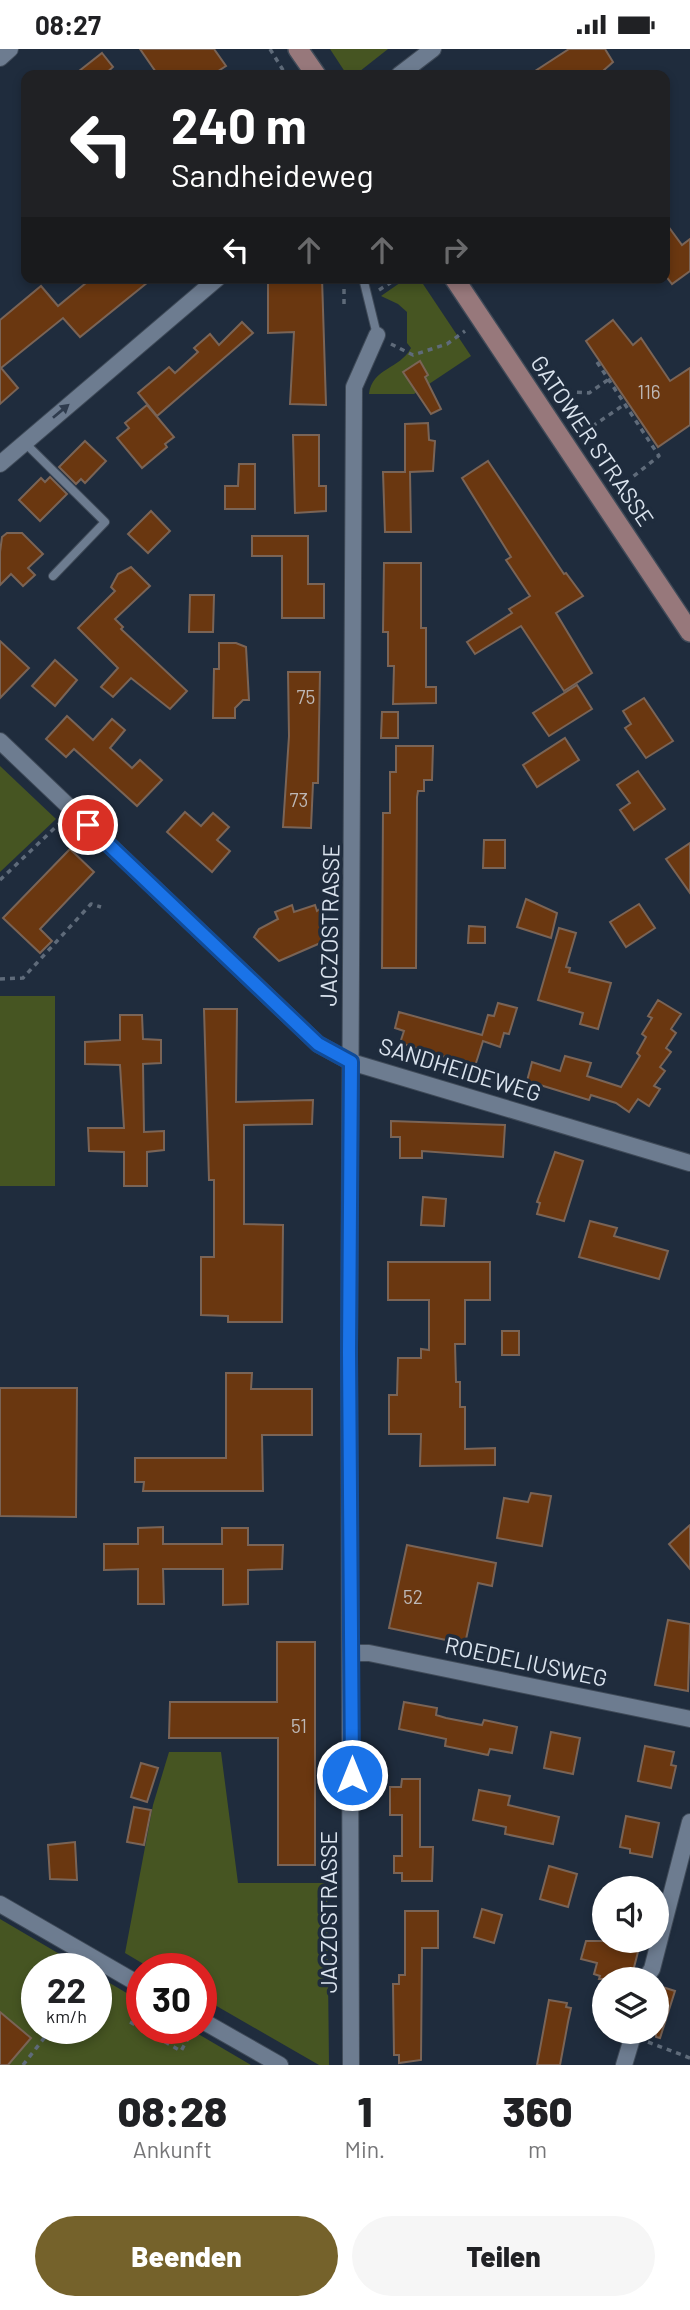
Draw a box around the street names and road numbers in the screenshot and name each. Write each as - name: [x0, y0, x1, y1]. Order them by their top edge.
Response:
- street label: GATOWER STRASSE: [525, 350, 660, 531]
- street label: JACZOSTRASSE: [314, 843, 344, 1006]
- street label: SANDHEIDEWEG: [376, 1031, 545, 1107]
- street label: ROEDELIUSWEG: [442, 1630, 610, 1692]
- street label: JACZOSTRASSE: [314, 1831, 342, 1993]

